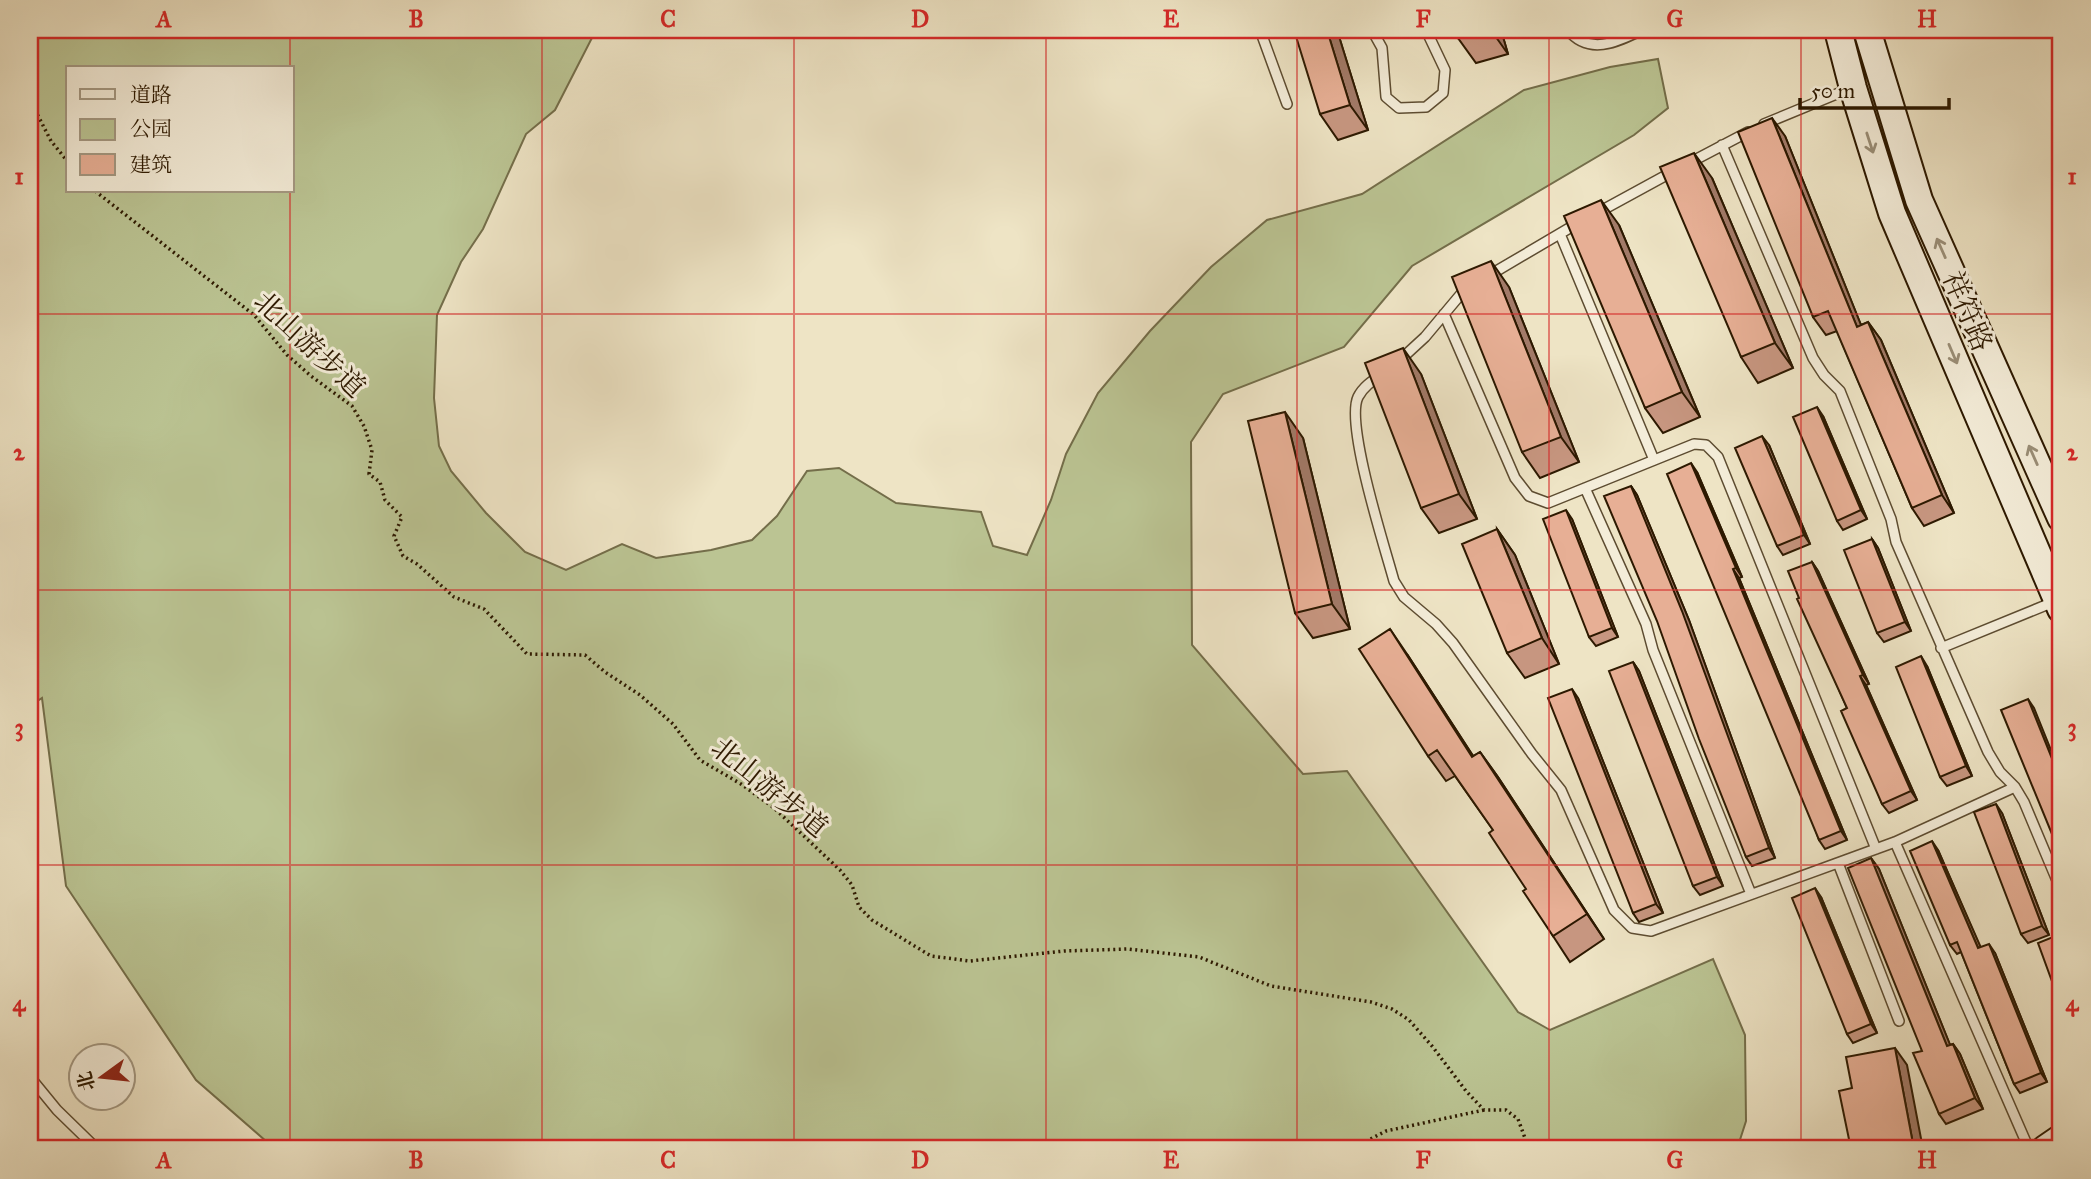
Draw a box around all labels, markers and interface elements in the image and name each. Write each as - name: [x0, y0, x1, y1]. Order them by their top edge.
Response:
- text: A: [154, 5, 172, 33]
- text: B: [408, 5, 424, 33]
- text: C: [660, 5, 676, 33]
- text: D: [911, 5, 929, 33]
- text: E: [1163, 5, 1180, 33]
- text: F: [1415, 5, 1431, 33]
- text: G: [1667, 5, 1684, 33]
- text: H: [1917, 5, 1937, 33]
- legend: [66, 66, 294, 192]
- scale bar: [1800, 66, 1949, 110]
- text: 50 m: [1811, 78, 1856, 104]
- text: 道路: [130, 82, 172, 108]
- text: 公园: [130, 116, 172, 142]
- one-way arrow: [1865, 131, 1877, 153]
- text: 建筑: [130, 152, 172, 178]
- text: 1: [14, 162, 24, 190]
- text: 1: [2067, 162, 2077, 190]
- one-way arrow: [1934, 237, 1947, 259]
- street label: 祥符路: [1935, 266, 2000, 357]
- street label: 北山游步道: [247, 284, 373, 405]
- one-way arrow: [1947, 343, 1960, 365]
- text: 2: [13, 438, 25, 466]
- text: 2: [2066, 438, 2078, 466]
- one-way arrow: [2026, 445, 2039, 467]
- text: 3: [14, 713, 24, 742]
- text: 3: [2067, 713, 2077, 742]
- street label: 北山游步道: [704, 730, 835, 845]
- text: 4: [13, 989, 27, 1017]
- text: 4: [2066, 989, 2080, 1017]
- north arrow: [66, 1042, 136, 1112]
- text: 北: [72, 1069, 100, 1093]
- text: A: [154, 1146, 172, 1174]
- text: B: [408, 1146, 424, 1174]
- text: C: [660, 1146, 676, 1174]
- text: D: [911, 1146, 929, 1174]
- text: E: [1163, 1146, 1180, 1174]
- text: F: [1415, 1146, 1431, 1174]
- text: G: [1667, 1146, 1684, 1174]
- text: H: [1917, 1146, 1937, 1174]

